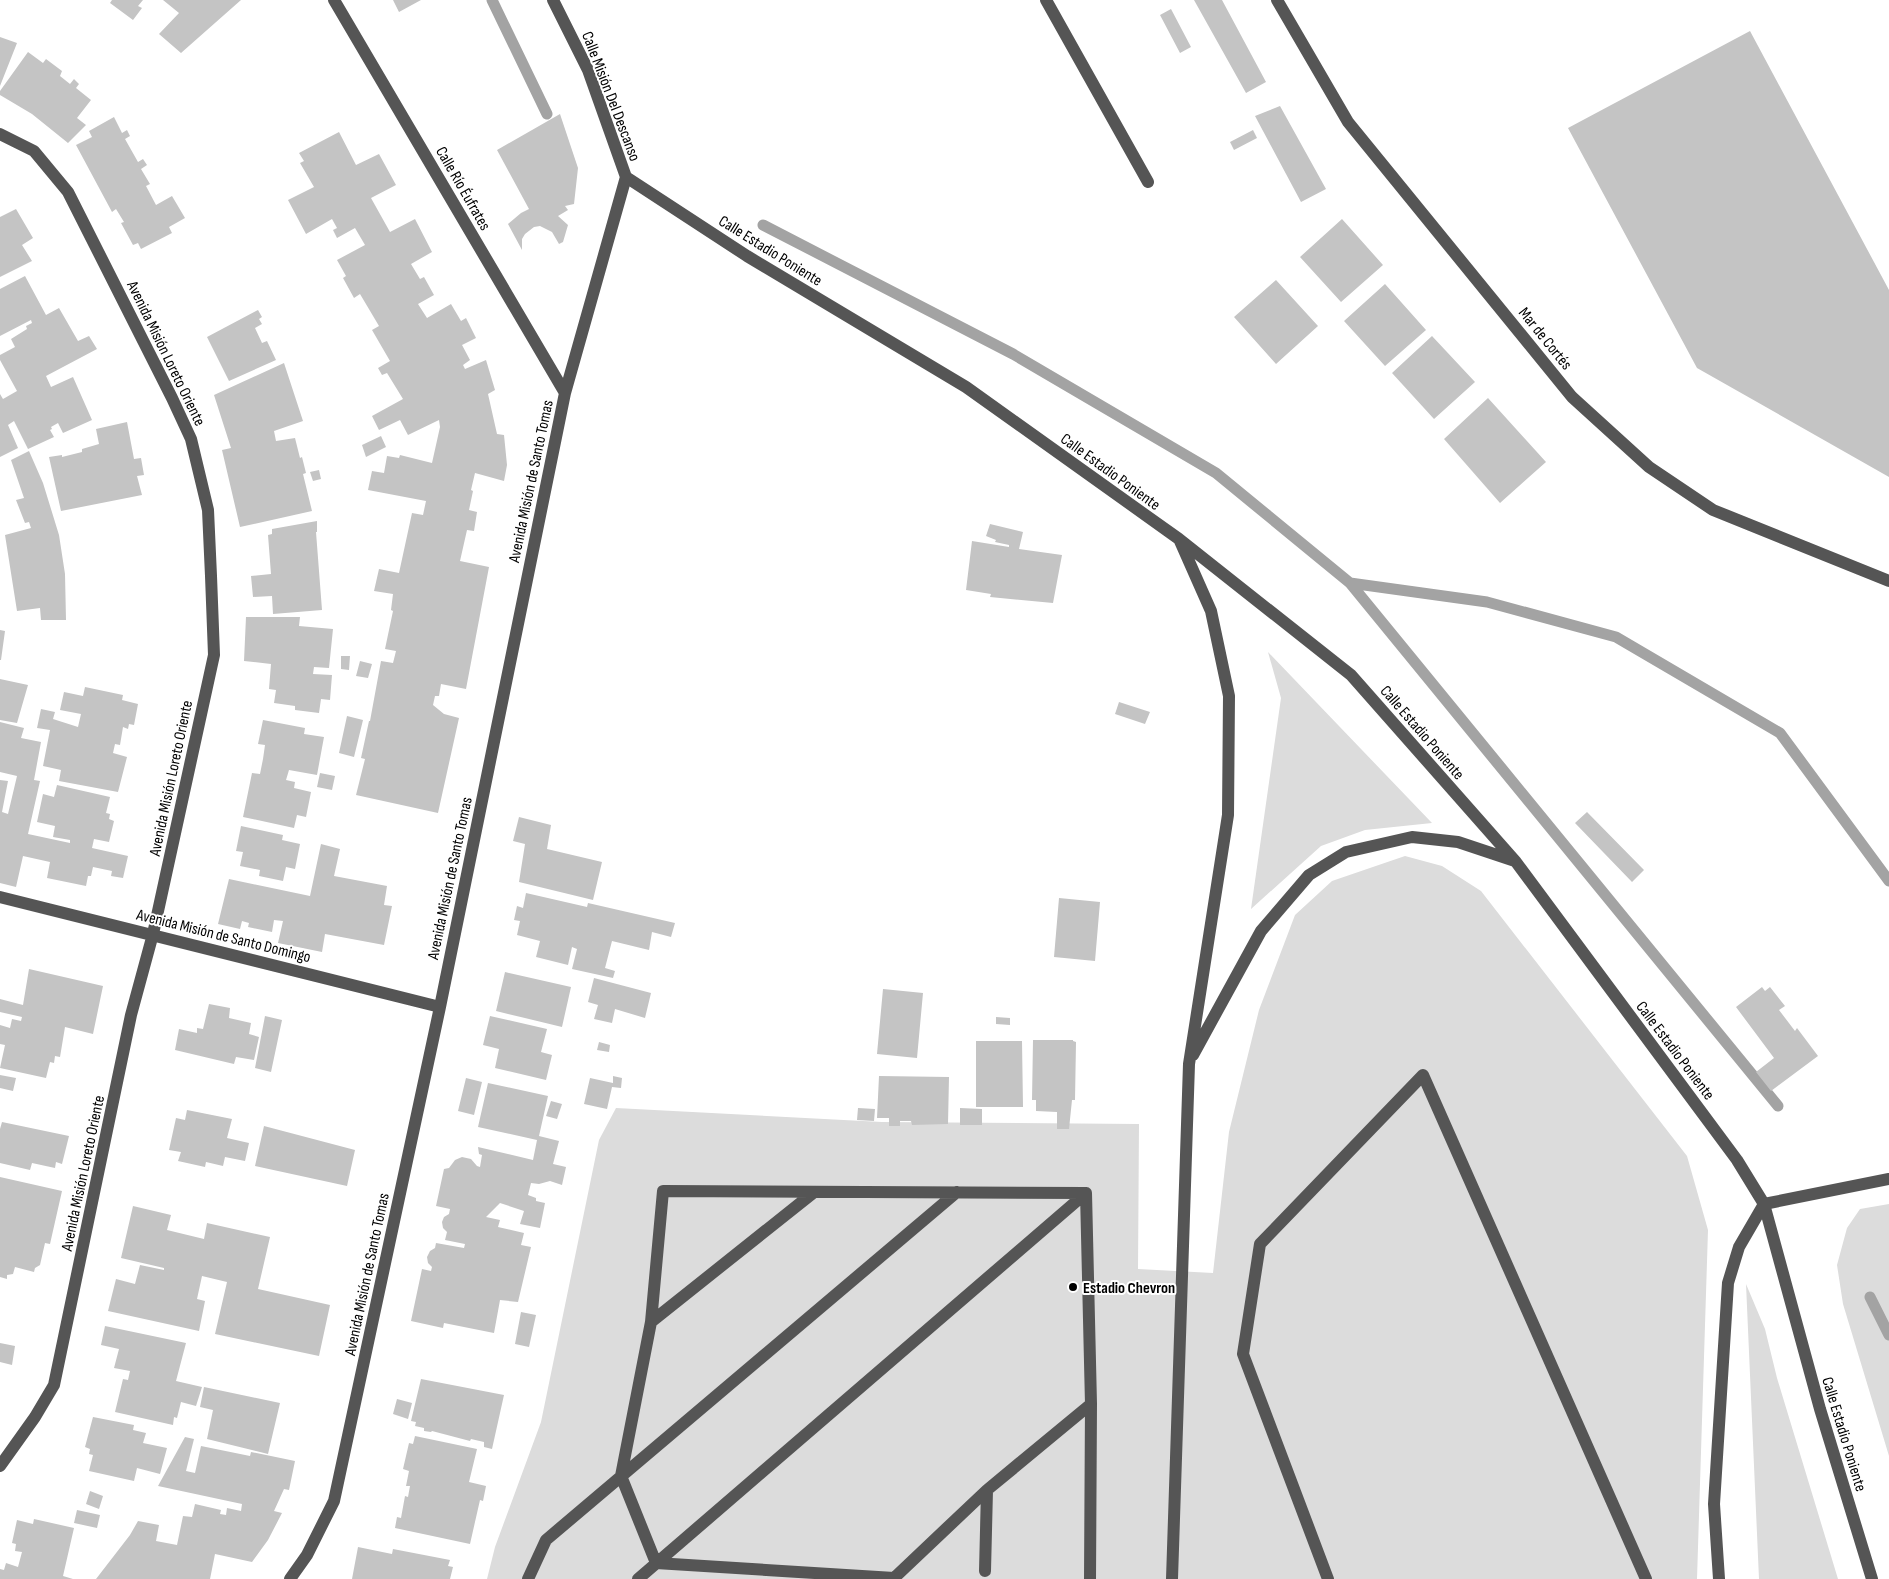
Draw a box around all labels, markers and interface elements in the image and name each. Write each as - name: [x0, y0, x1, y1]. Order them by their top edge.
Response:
- street label: Calle Misión Del Descanso: [577, 29, 644, 164]
- street label: Calle Río Éufrates: [431, 144, 494, 234]
- street label: Calle Estadio Poniente: [715, 212, 825, 291]
- street label: Avenida Misión Loreto Oriente: [122, 277, 209, 429]
- street label: Mar de Cortés: [1514, 304, 1576, 374]
- street label: Avenida Misión de Santo Tomas: [505, 398, 558, 565]
- street label: Calle Estadio Poniente: [1057, 430, 1164, 515]
- street label: Calle Estadio Poniente: [1376, 682, 1468, 784]
- street label: Avenida Misión Loreto Oriente: [145, 699, 197, 859]
- street label: Avenida Misión de Santo Tomas: [424, 795, 477, 962]
- street label: Avenida Misión de Santo Domingo: [134, 905, 313, 967]
- street label: Calle Estadio Poniente: [1632, 998, 1718, 1104]
- street label: Avenida Misión Loreto Oriente: [57, 1094, 109, 1254]
- street label: Avenida Misión de Santo Tomas: [341, 1191, 394, 1358]
- place label: Estadio Chevron: [1083, 1279, 1175, 1298]
- marker: Estadio Chevron: [1067, 1281, 1079, 1293]
- street label: Calle Estadio Poniente: [1817, 1375, 1870, 1494]

